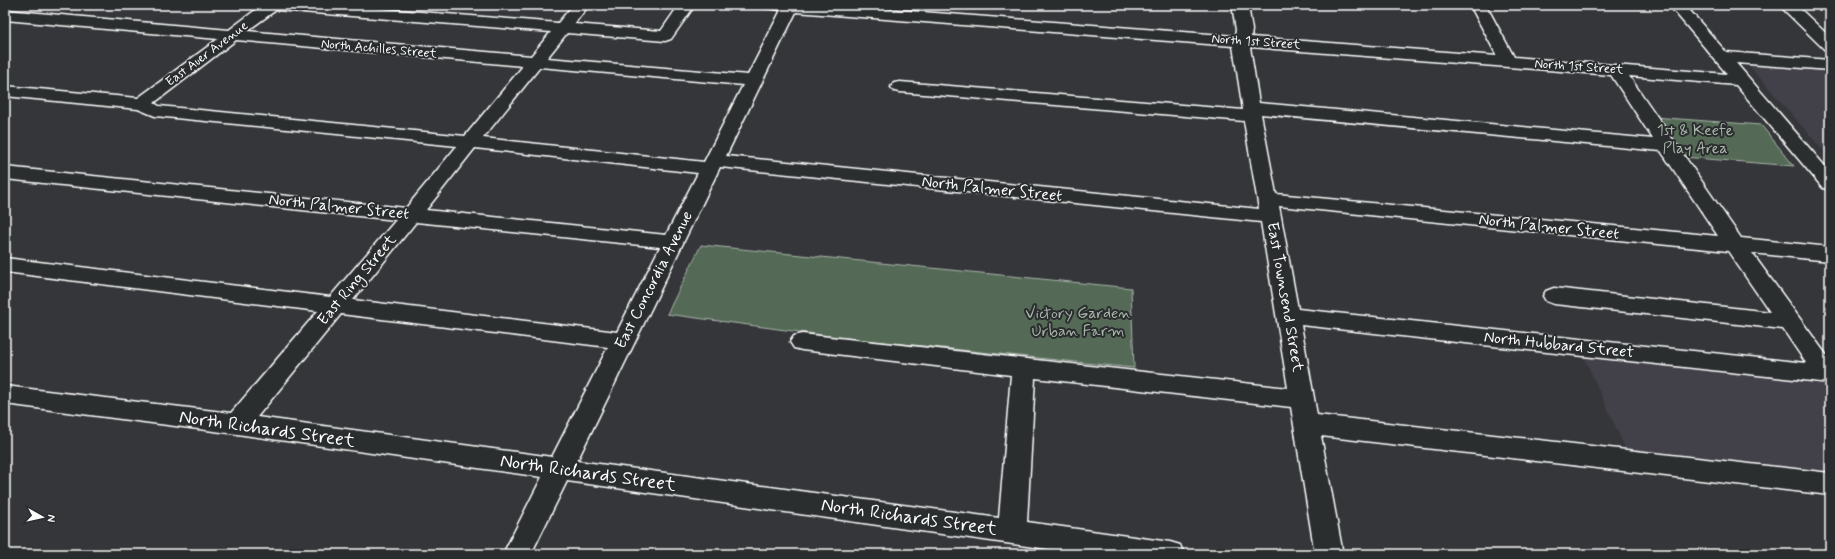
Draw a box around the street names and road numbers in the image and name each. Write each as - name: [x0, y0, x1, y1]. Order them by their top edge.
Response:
- street label: East Auer Avenue: [162, 17, 252, 91]
- street label: North 1st Street: [1211, 30, 1301, 54]
- street label: North Achilles Street: [320, 35, 438, 63]
- street label: North 1st Street: [1534, 55, 1624, 79]
- street label: North Palmer Street: [921, 171, 1063, 207]
- street label: North Palmer Street: [268, 189, 410, 225]
- street label: East Concordia Avenue: [610, 207, 698, 353]
- street label: North Palmer Street: [1478, 209, 1620, 245]
- street label: East Townsend Street: [1261, 220, 1309, 374]
- street label: East Ring Street: [313, 230, 402, 330]
- street label: North Hubbard Street: [1483, 327, 1635, 363]
- street label: North Richards Street: [177, 404, 357, 454]
- street label: North Richards Street: [498, 448, 678, 498]
- street label: North Richards Street: [819, 492, 999, 542]

